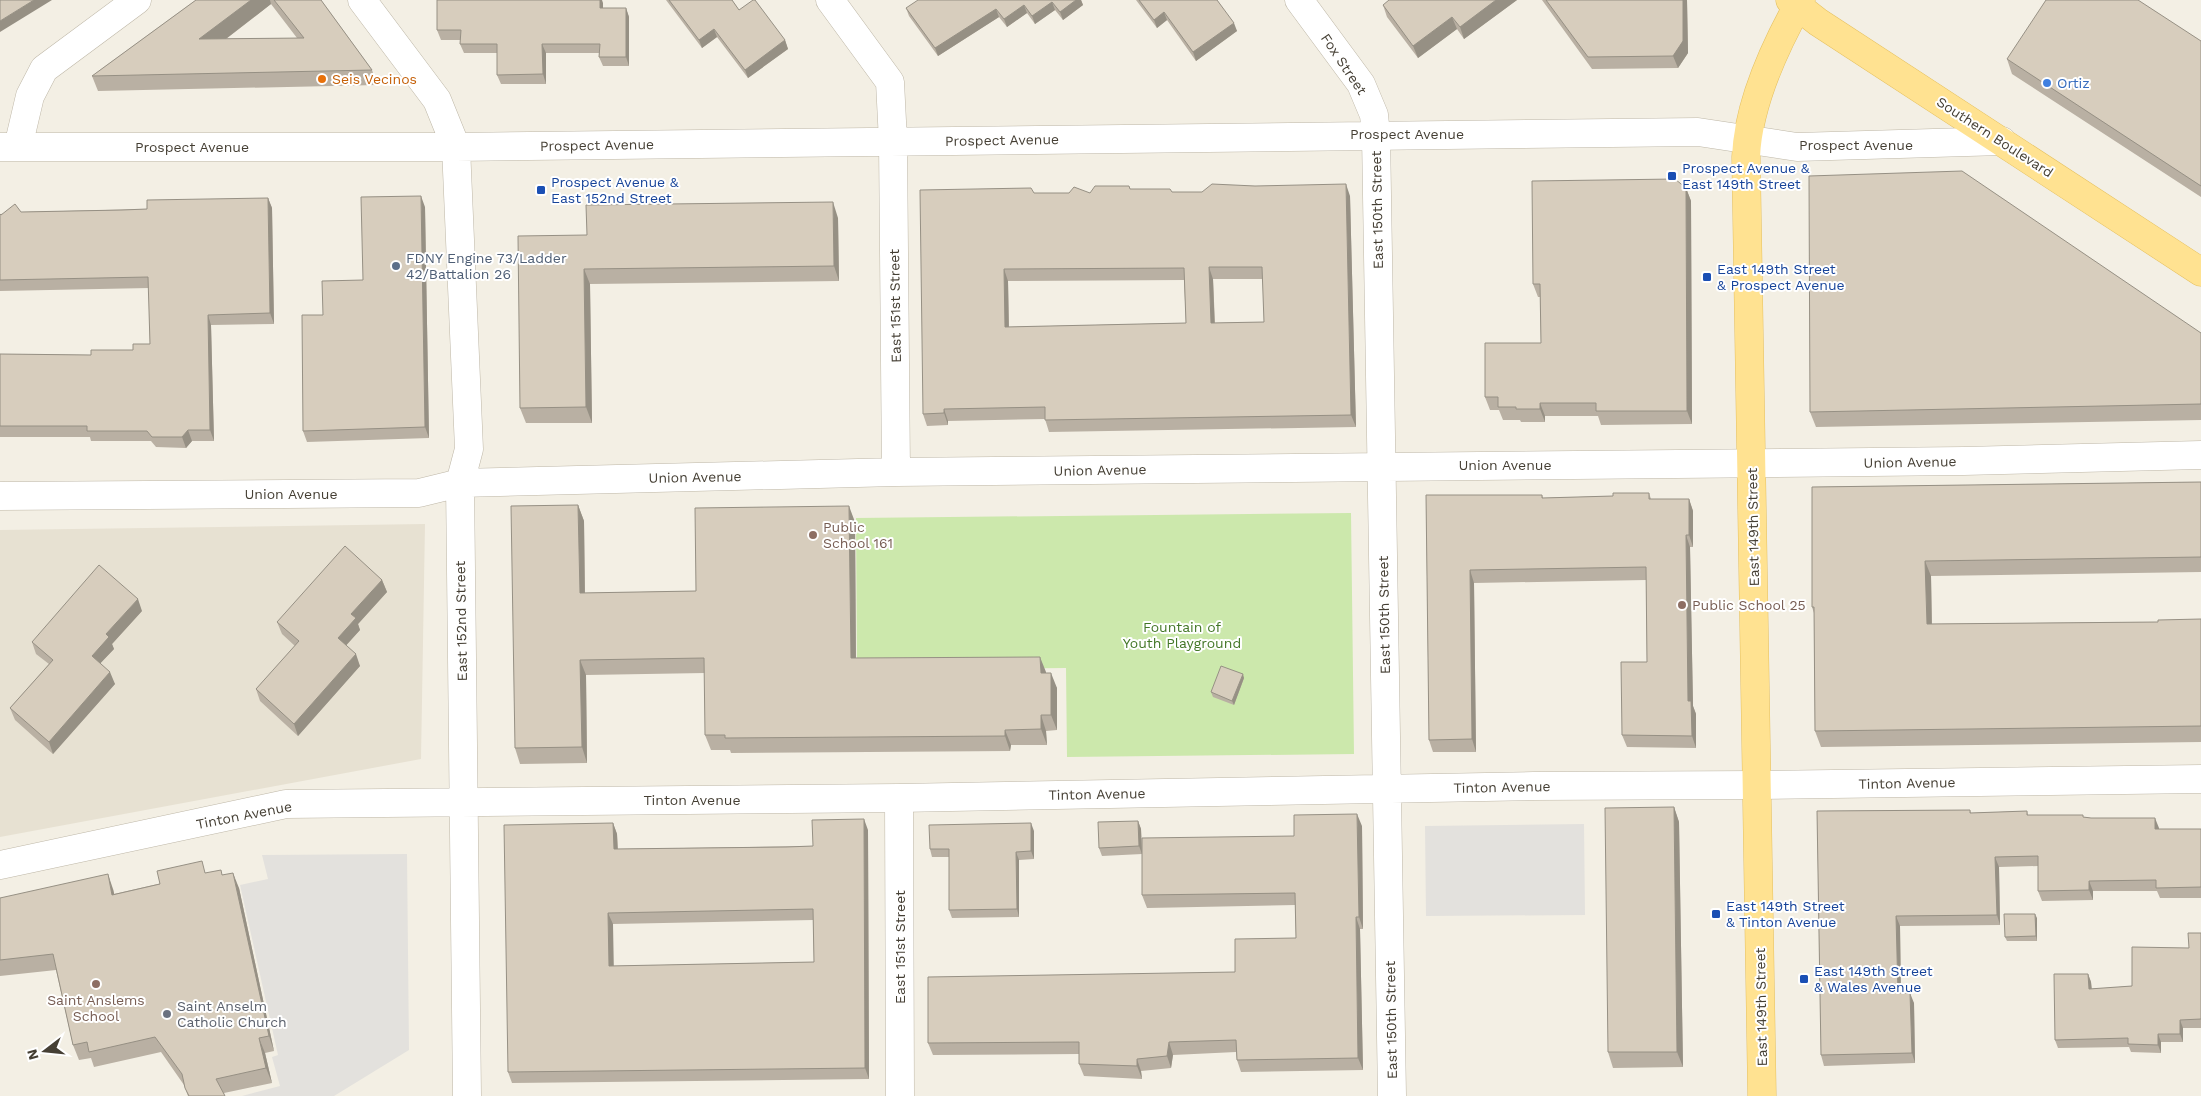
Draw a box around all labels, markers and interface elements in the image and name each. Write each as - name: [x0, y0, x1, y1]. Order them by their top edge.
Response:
- street label: Fox Street: [1318, 31, 1370, 98]
- place label: Seis Vecinos: [332, 71, 417, 87]
- marker: Seis Vecinos: [316, 73, 328, 85]
- place label: Ortiz: [2057, 75, 2090, 91]
- marker: Ortiz: [2041, 77, 2053, 89]
- street label: Southern Boulevard: [1934, 93, 2056, 181]
- street label: Prospect Avenue: [1350, 126, 1464, 142]
- street label: Prospect Avenue: [945, 131, 1059, 149]
- street label: Prospect Avenue: [540, 136, 654, 154]
- street label: Prospect Avenue: [1799, 137, 1913, 153]
- street label: Prospect Avenue: [135, 139, 249, 155]
- street label: East 150th Street: [1368, 151, 1386, 269]
- place label: Prospect Avenue & East 149th Street: [1682, 160, 1810, 192]
- marker: Prospect Avenue & East 149th Street: [1666, 170, 1678, 182]
- place label: Prospect Avenue & East 152nd Street: [551, 174, 679, 206]
- marker: Prospect Avenue & East 152nd Street: [535, 184, 547, 196]
- street label: East 151st Street: [886, 249, 904, 363]
- place label: FDNY Engine 73/Ladder 42/Battalion 26: [406, 250, 567, 282]
- marker: FDNY Engine 73/Ladder 42/Battalion 26: [390, 260, 402, 272]
- place label: East 149th Street & Prospect Avenue: [1717, 261, 1845, 293]
- marker: East 149th Street & Prospect Avenue: [1701, 271, 1713, 283]
- street label: Union Avenue: [1863, 453, 1957, 471]
- street label: Union Avenue: [1458, 457, 1552, 473]
- street label: Union Avenue: [1053, 461, 1147, 479]
- street label: East 149th Street: [1744, 467, 1762, 586]
- street label: Union Avenue: [648, 468, 742, 486]
- street label: Union Avenue: [244, 486, 338, 502]
- place label: Public School 161: [823, 519, 893, 551]
- marker: Public School 161: [807, 529, 819, 541]
- street label: East 150th Street: [1375, 556, 1393, 674]
- street label: East 152nd Street: [452, 560, 470, 681]
- place label: Public School 25: [1692, 597, 1806, 613]
- marker: Public School 25: [1676, 599, 1688, 611]
- park label: Fountain of Youth Playground: [1123, 619, 1241, 651]
- street label: Tinton Avenue: [1858, 774, 1956, 792]
- street label: Tinton Avenue: [1453, 778, 1551, 796]
- street label: Tinton Avenue: [1048, 785, 1146, 803]
- street label: Tinton Avenue: [643, 792, 741, 808]
- street label: Tinton Avenue: [195, 798, 293, 832]
- street label: East 151st Street: [892, 890, 908, 1004]
- place label: East 149th Street & Tinton Avenue: [1726, 898, 1845, 930]
- marker: East 149th Street & Tinton Avenue: [1710, 908, 1722, 920]
- street label: East 149th Street: [1752, 947, 1770, 1066]
- street label: East 150th Street: [1382, 961, 1400, 1079]
- place label: East 149th Street & Wales Avenue: [1814, 963, 1933, 995]
- marker: East 149th Street & Wales Avenue: [1798, 973, 1810, 985]
- marker: Saint Anslems School: [90, 978, 102, 990]
- place label: Saint Anslems School: [47, 992, 145, 1024]
- place label: Saint Anselm Catholic Church: [177, 998, 287, 1030]
- marker: Saint Anselm Catholic Church: [161, 1008, 173, 1020]
- north arrow: [20, 1026, 70, 1076]
- text: N: [23, 1047, 42, 1062]

